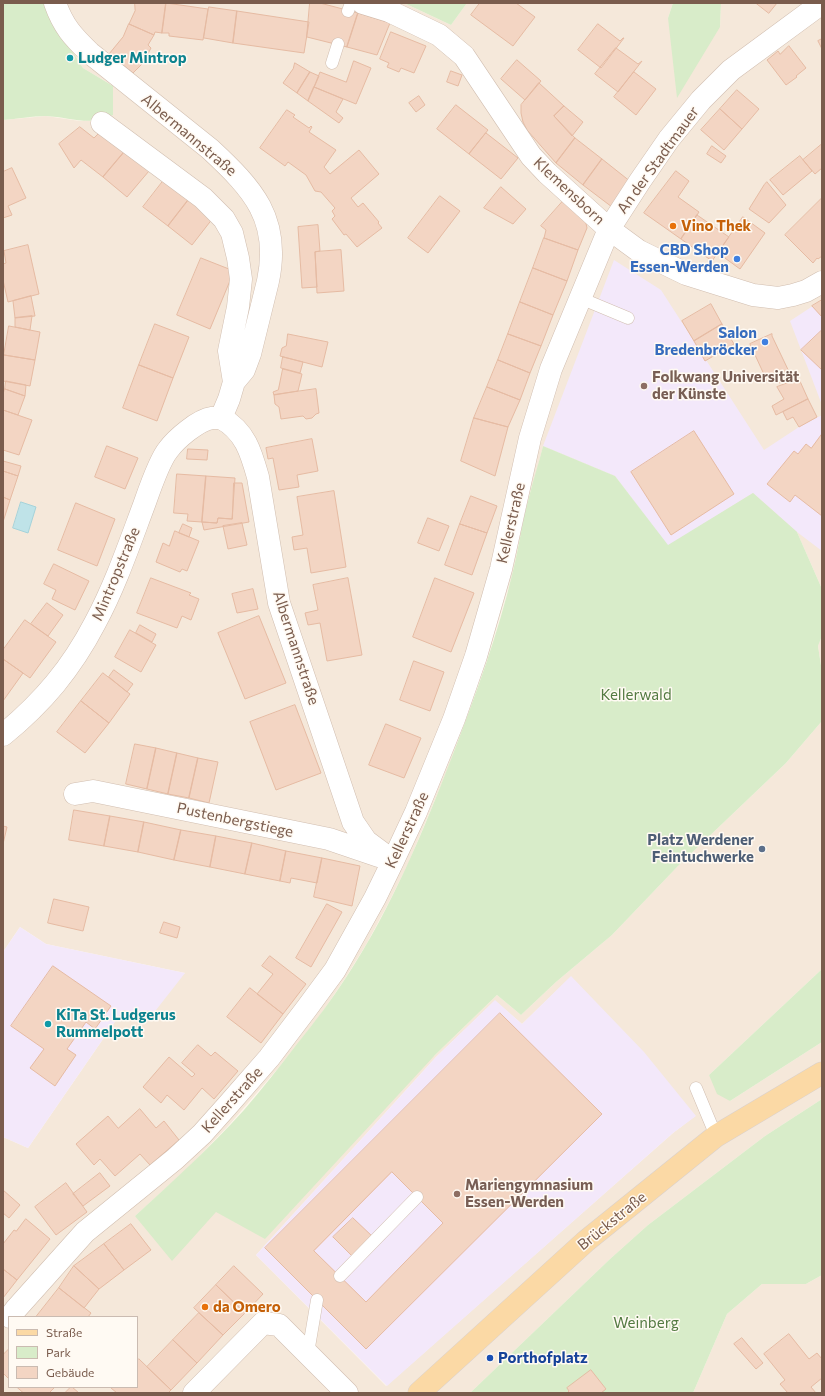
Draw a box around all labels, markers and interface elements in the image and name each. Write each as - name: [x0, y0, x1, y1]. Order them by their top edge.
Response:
- place label: Ludger Mintrop: [78, 49, 187, 67]
- marker: Ludger Mintrop: [65, 53, 75, 63]
- street label: Albermannstraße: [138, 90, 240, 180]
- street label: An der Stadtmauer: [613, 103, 703, 217]
- street label: Klemensborn: [530, 154, 608, 228]
- place label: Vino Thek: [681, 217, 751, 235]
- marker: Vino Thek: [668, 221, 678, 231]
- place label: CBD Shop Essen-Werden: [630, 241, 729, 276]
- marker: CBD Shop Essen-Werden: [732, 254, 742, 264]
- place label: Salon Bredenbröcker: [654, 324, 757, 359]
- marker: Salon Bredenbröcker: [760, 337, 770, 347]
- place label: Folkwang Universität der Künste: [652, 368, 799, 403]
- marker: Folkwang Universität der Künste: [639, 381, 649, 391]
- street label: Kellerstraße: [493, 481, 529, 565]
- street label: Mintropstraße: [88, 524, 144, 624]
- street label: Albermannstraße: [269, 589, 323, 707]
- park label: Kellerwald: [600, 686, 672, 704]
- street label: Kellerstraße: [381, 789, 433, 871]
- street label: Pustenbergstiege: [175, 799, 295, 841]
- place label: Platz Werdener Feintuchwerke: [647, 831, 754, 866]
- marker: Platz Werdener Feintuchwerke: [757, 844, 767, 854]
- place label: KiTa St. Ludgerus Rummelpott: [56, 1006, 176, 1041]
- marker: KiTa St. Ludgerus Rummelpott: [43, 1019, 53, 1029]
- street label: Kellerstraße: [198, 1063, 266, 1137]
- place label: Mariengymnasium Essen-Werden: [465, 1176, 593, 1211]
- street label: Brückstraße: [574, 1188, 650, 1254]
- marker: Mariengymnasium Essen-Werden: [452, 1189, 462, 1199]
- place label: da Omero: [213, 1298, 281, 1316]
- marker: da Omero: [200, 1302, 210, 1312]
- park label: Weinberg: [613, 1314, 679, 1332]
- legend: [8, 1316, 138, 1388]
- text: Straße: [46, 1325, 82, 1339]
- text: Park: [46, 1345, 71, 1359]
- place label: Porthofplatz: [498, 1349, 588, 1367]
- marker: Porthofplatz: [485, 1353, 495, 1363]
- text: Gebäude: [46, 1365, 94, 1379]

